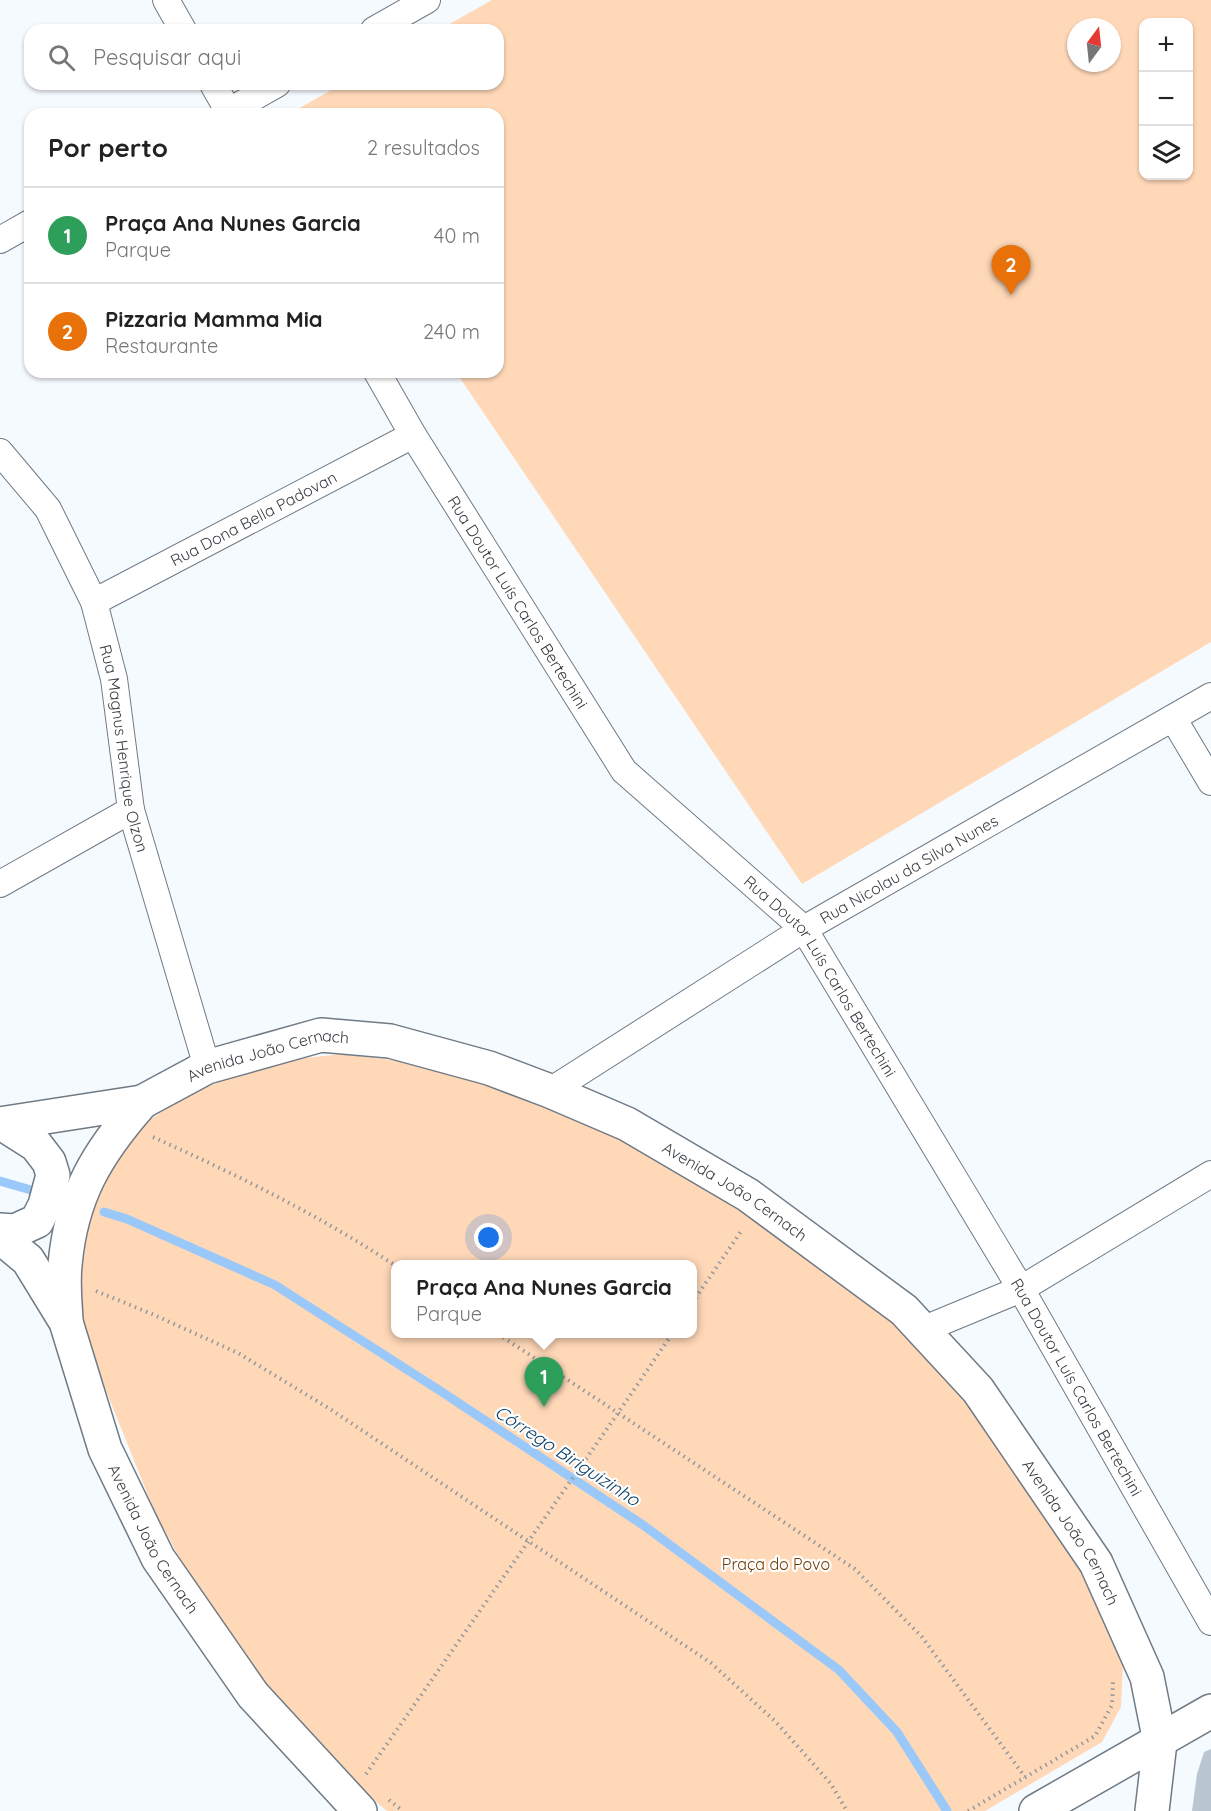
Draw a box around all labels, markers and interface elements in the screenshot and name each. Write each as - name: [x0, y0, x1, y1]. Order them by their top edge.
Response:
- north arrow: [1067, 18, 1121, 72]
- map controls: [1139, 18, 1193, 180]
- button: +: [1139, 18, 1193, 72]
- search box: [24, 24, 504, 90]
- icon: search: [45, 41, 78, 74]
- text: Pesquisar aqui: [93, 43, 241, 71]
- button: −: [1139, 72, 1193, 126]
- button: layers: [1139, 126, 1193, 180]
- text: Por perto: [48, 131, 168, 164]
- text: 2 resultados: [367, 135, 480, 160]
- text: Praça Ana Nunes Garcia: [105, 209, 361, 237]
- text: 1: [64, 223, 71, 248]
- text: 40 m: [434, 223, 480, 248]
- text: Parque: [105, 237, 171, 262]
- pin: 2: [992, 246, 1030, 295]
- text: Pizzaria Mamma Mia: [105, 305, 323, 333]
- text: 2: [62, 319, 73, 344]
- text: 240 m: [423, 319, 480, 344]
- text: Restaurante: [105, 333, 218, 358]
- street label: Rua Dona Bella Padovan: [167, 467, 340, 570]
- street label: Rua Doutor Luís Carlos Bertechini: [444, 492, 592, 712]
- street label: Rua Magnus Henrique Olzon: [95, 642, 153, 855]
- street label: Rua Nicolau da Silva Nunes: [816, 810, 1001, 928]
- street label: Rua Doutor Luís Carlos Bertechini: [740, 871, 901, 1081]
- street label: Avenida João Cernach: [183, 1025, 350, 1086]
- street label: Avenida João Cernach: [659, 1137, 811, 1245]
- your location: [474, 1223, 503, 1252]
- popup: [391, 1260, 697, 1338]
- text: Praça Ana Nunes Garcia: [416, 1273, 672, 1301]
- street label: Rua Doutor Luís Carlos Bertechini: [1007, 1274, 1147, 1500]
- text: Parque: [416, 1301, 482, 1326]
- pin: 1: [524, 1358, 564, 1407]
- water label: Córrego Biriguizinho: [490, 1400, 645, 1512]
- street label: Avenida João Cernach: [1018, 1455, 1123, 1608]
- street label: Avenida João Cernach: [104, 1461, 203, 1617]
- park label: Praça do Povo: [722, 1554, 830, 1574]

